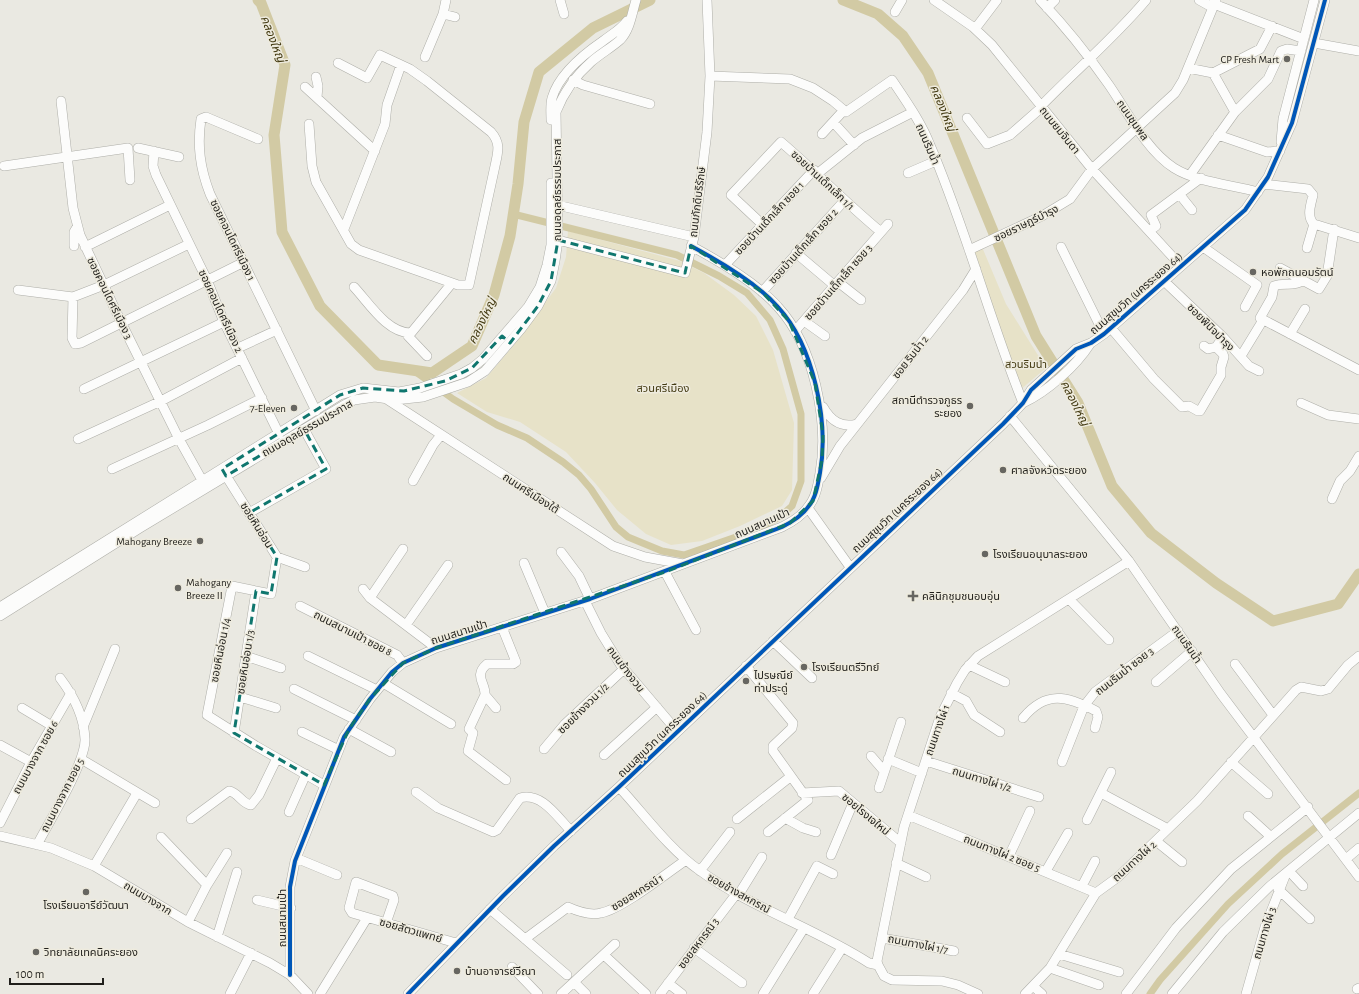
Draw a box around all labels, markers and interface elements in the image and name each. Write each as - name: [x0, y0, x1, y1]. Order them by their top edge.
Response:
- water label: คลองใหญ่: [258, 14, 289, 66]
- place label: CP Fresh Mart: [1221, 54, 1279, 65]
- marker: CP Fresh Mart: [1282, 54, 1292, 64]
- water label: คลองใหญ่: [927, 83, 959, 135]
- street label: ถนนชุมพล: [1114, 98, 1151, 143]
- street label: ถนนยมจินดา: [1037, 105, 1082, 156]
- street label: ถนนริมน้ำ: [914, 121, 944, 166]
- street label: ถนนอดุลย์ธรรมประภาส: [552, 139, 564, 241]
- street label: ซอยบ้านเด็กเล็ก 1/1: [789, 148, 856, 212]
- street label: ถนนภักดีบริรักษ์: [688, 166, 707, 238]
- street label: ซอยบ้านเด็กเล็ก ซอย 1: [733, 180, 806, 257]
- street label: ซอยคอนโดศรีเมือง 1: [208, 198, 257, 283]
- street label: ซอยราษฎร์บำรุง: [992, 203, 1061, 245]
- street label: ซอยบ้านเด็กเล็ก ซอย 2: [767, 207, 840, 286]
- street label: ซอยบ้านเด็กเล็ก ซอย 3: [803, 242, 874, 322]
- street label: ถนนสุขุมวิท (นครระยอง 64): [1088, 250, 1185, 337]
- street label: ซอยคอนโดศรีเมือง 3: [85, 256, 134, 341]
- marker: หอพักถนอมรัตน์: [1248, 267, 1258, 277]
- place label: หอพักถนอมรัตน์: [1261, 267, 1334, 278]
- street label: ซอยคอนโดศรีเมือง 2: [197, 268, 245, 354]
- water label: คลองใหญ่: [465, 294, 500, 346]
- street label: ซอยพินิจบำรุง: [1184, 302, 1236, 354]
- street label: ซอย ริมน้ำ 2: [888, 332, 930, 381]
- park label: สวนริมน้ำ: [1005, 356, 1047, 370]
- water label: คลองใหญ่: [1058, 378, 1093, 430]
- park label: สวนศรีเมือง: [637, 383, 690, 394]
- place label: สถานีตำรวจภูธร ระยอง: [892, 395, 962, 419]
- street label: ถนนอดุลย์ธรรมประภาส: [260, 398, 355, 460]
- marker: สถานีตำรวจภูธร ระยอง: [965, 401, 975, 411]
- place label: 7-Eleven: [250, 403, 286, 414]
- marker: 7-Eleven: [289, 403, 299, 413]
- marker: ศาลจังหวัดระยอง: [998, 465, 1008, 475]
- place label: ศาลจังหวัดระยอง: [1011, 465, 1087, 476]
- street label: ถนนสุขุมวิท (นครระยอง 64): [850, 466, 945, 556]
- street label: ถนนศรีเมืองใต้: [501, 471, 561, 516]
- street label: ซอยหินอ่อน: [238, 500, 276, 550]
- street label: ถนนสนามเป้า: [733, 506, 791, 540]
- place label: Mahogany Breeze: [116, 536, 192, 547]
- marker: Mahogany Breeze: [195, 536, 205, 546]
- marker: โรงเรียนอนุบาลระยอง: [980, 549, 990, 559]
- place label: โรงเรียนอนุบาลระยอง: [993, 549, 1088, 561]
- place label: Mahogany Breeze II: [186, 577, 231, 601]
- marker: Mahogany Breeze II: [173, 583, 183, 593]
- marker: คลินิกชุมชนอบอุ่น: [907, 590, 919, 602]
- place label: คลินิกชุมชนอบอุ่น: [922, 590, 1000, 603]
- street label: ถนนสนามเป้า ซอย 8: [312, 608, 394, 658]
- street label: ซอยหินอ่อน 1/4: [208, 617, 232, 683]
- street label: ถนนสนามเป้า: [429, 617, 489, 647]
- street label: ถนนริมน้ำ: [1170, 622, 1206, 665]
- street label: ซอยหินอ่อน 1/3: [234, 629, 256, 695]
- street label: ถนนริมน้ำ ซอย 3: [1091, 643, 1156, 697]
- street label: ถนนข้างจวน: [605, 644, 646, 694]
- marker: โรงเรียนตรีวิทย์: [799, 662, 809, 672]
- place label: โรงเรียนตรีวิทย์: [812, 662, 879, 673]
- place label: ไปรษณีย์ ท่าประดู่: [753, 670, 793, 695]
- marker: ไปรษณีย์ ท่าประดู่: [741, 676, 751, 686]
- street label: ซอยข้างจวน 1/2: [556, 681, 611, 736]
- street label: ถนนสุขุมวิท (นครระยอง 64): [616, 689, 710, 780]
- street label: ถนนทางไผ่ 1: [922, 703, 952, 757]
- street label: ถนนบางจาก ซอย 6: [11, 719, 60, 796]
- street label: ถนนบางจาก ซอย 5: [39, 756, 86, 834]
- street label: ถนนทางไผ่ 1/2: [951, 764, 1013, 794]
- street label: ซอยโรงเจใหม่: [840, 791, 892, 838]
- street label: ถนนทางไผ่ 2 ซอย 5: [962, 832, 1042, 874]
- street label: ถนนทางไผ่ 2: [1110, 838, 1158, 884]
- street label: ซอยสหกรณ์ 1: [609, 872, 665, 913]
- street label: ซอยข้างสหกรณ์: [705, 872, 772, 915]
- street label: ถนนบางจาก: [122, 880, 174, 917]
- marker: โรงเรียนอารีย์วัฒนา: [81, 887, 91, 897]
- street label: ถนนสนามเป้า: [276, 889, 288, 947]
- place label: โรงเรียนอารีย์วัฒนา: [43, 900, 129, 911]
- street label: ถนนทางไผ่ 3: [1250, 905, 1278, 961]
- street label: ซอยสัตวแพทย์: [378, 916, 443, 945]
- street label: ซอยสหกรณ์ 3: [676, 916, 721, 971]
- street label: ถนนทางไผ่ 1/7: [887, 932, 949, 956]
- marker: วิทยาลัยเทคนิคระยอง: [31, 947, 41, 957]
- place label: วิทยาลัยเทคนิคระยอง: [44, 947, 138, 958]
- scale bar: [10, 960, 103, 986]
- marker: บ้านอาจารย์วีณา: [452, 966, 462, 976]
- place label: บ้านอาจารย์วีณา: [465, 966, 536, 977]
- text: 100 m: [16, 968, 44, 980]

